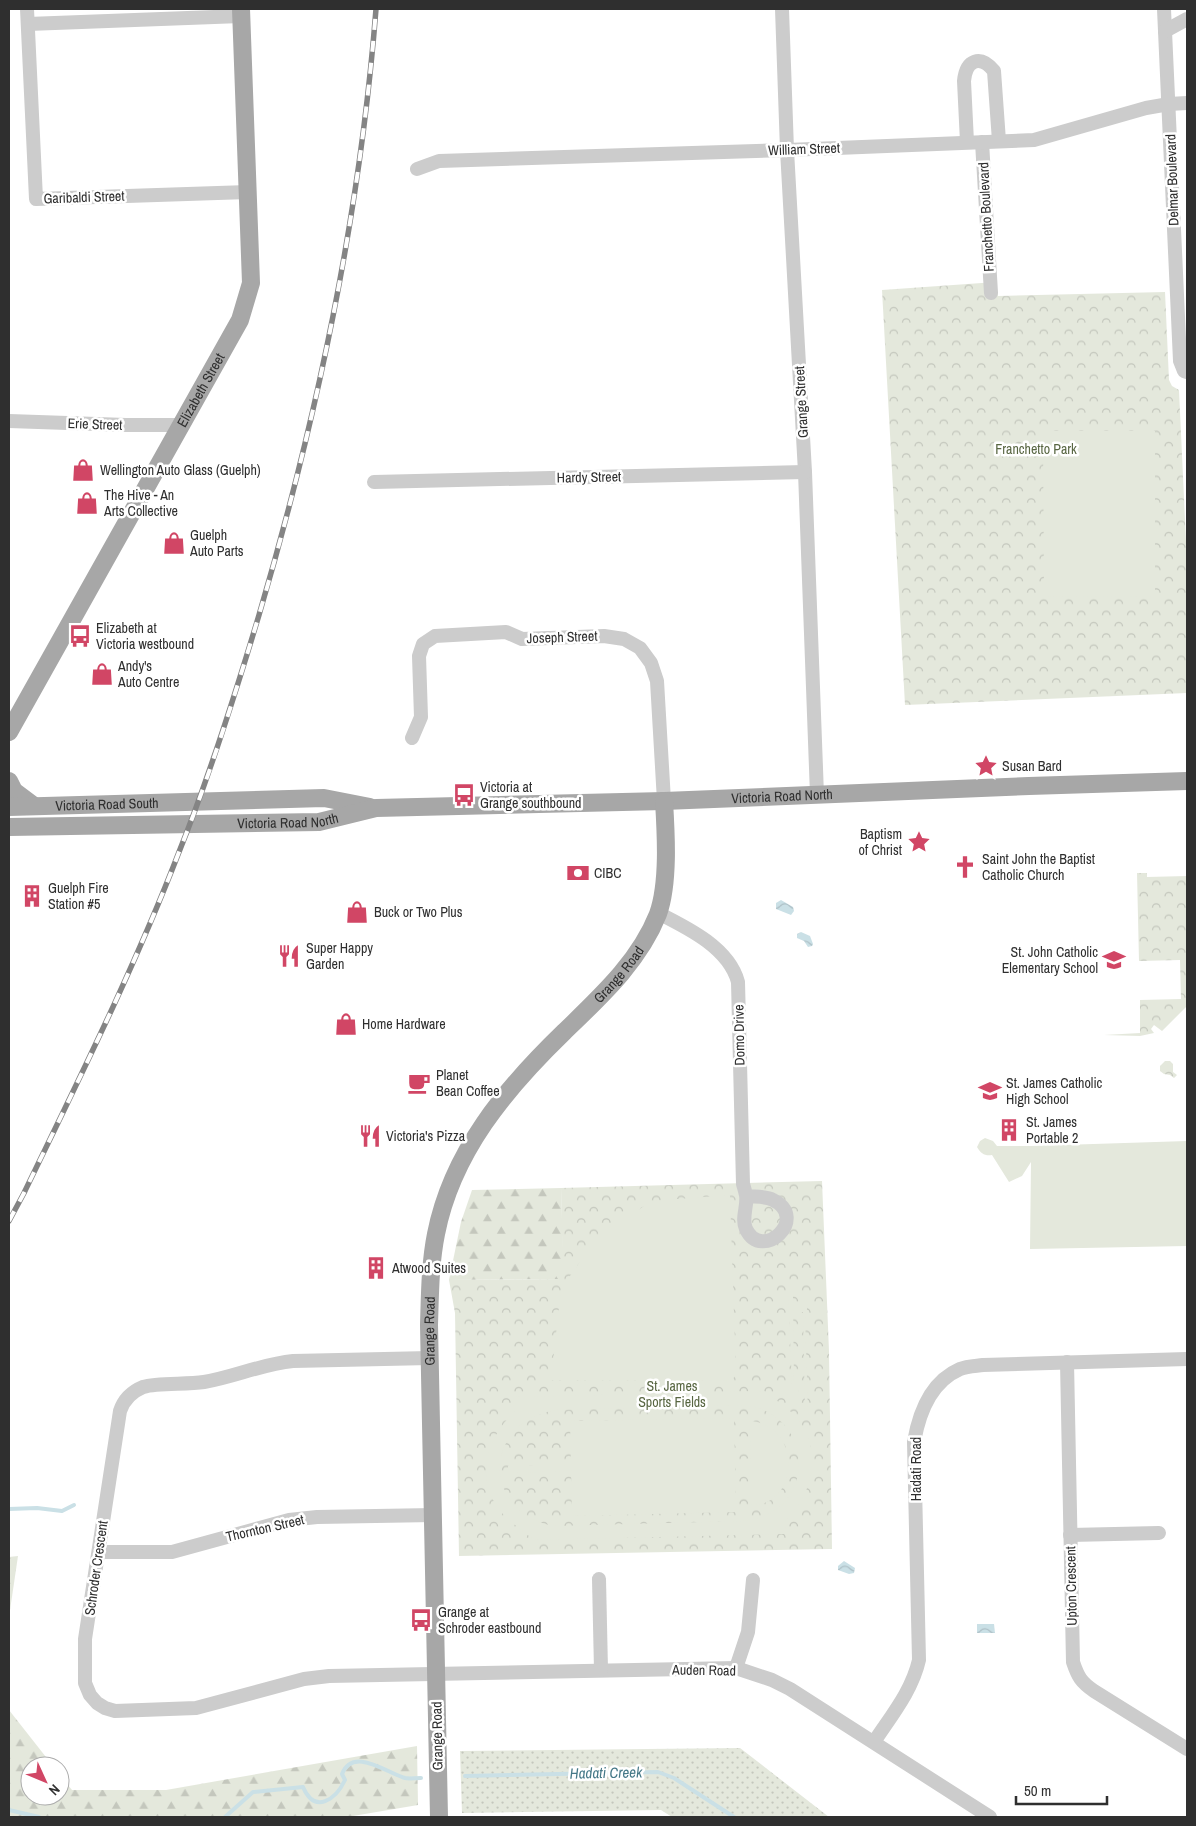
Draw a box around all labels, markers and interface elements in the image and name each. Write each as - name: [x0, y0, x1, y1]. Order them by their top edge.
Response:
- street label: Delmar Boulevard: [1161, 134, 1183, 226]
- street label: William Street: [768, 139, 840, 159]
- street label: Franchetto Boulevard: [974, 162, 998, 272]
- street label: Garibaldi Street: [43, 187, 125, 207]
- street label: Elizabeth Street: [173, 350, 229, 430]
- street label: Grange Street: [790, 366, 812, 438]
- street label: Erie Street: [67, 414, 123, 434]
- park label: Franchetto Park: [995, 440, 1077, 458]
- shop icon: Wellington Auto Glass (Guelph): [70, 457, 96, 483]
- place label: Wellington Auto Glass (Guelph): [100, 461, 261, 479]
- street label: Hardy Street: [557, 467, 621, 487]
- place label: The Hive - An Arts Collective: [103, 486, 178, 520]
- shop icon: The Hive - An Arts Collective: [74, 490, 100, 516]
- place label: Guelph Auto Parts: [189, 526, 244, 560]
- shop icon: Guelph Auto Parts: [161, 530, 187, 556]
- place label: Elizabeth at Victoria westbound: [96, 619, 194, 653]
- bus stop icon: Elizabeth at Victoria westbound: [67, 623, 93, 649]
- street label: Joseph Street: [526, 627, 598, 647]
- place label: Andy's Auto Centre: [117, 657, 179, 691]
- shop icon: Andy's Auto Centre: [89, 661, 115, 687]
- place icon: Susan Bard: [973, 753, 999, 779]
- place label: Susan Bard: [1002, 757, 1062, 775]
- place label: Victoria at Grange southbound: [480, 778, 582, 812]
- bus stop icon: Victoria at Grange southbound: [451, 782, 477, 808]
- street label: Victoria Road North: [731, 785, 833, 807]
- street label: Victoria Road South: [55, 794, 159, 815]
- street label: Victoria Road North: [237, 809, 340, 832]
- place label: Baptism of Christ: [859, 825, 902, 859]
- place icon: Baptism of Christ: [906, 829, 932, 855]
- place label: Saint John the Baptist Catholic Church: [982, 850, 1095, 884]
- church icon: Saint John the Baptist Catholic Church: [952, 854, 978, 880]
- bank icon: CIBC: [565, 860, 591, 886]
- place label: CIBC: [594, 864, 621, 882]
- place label: Guelph Fire Station #5: [48, 879, 109, 913]
- building icon: Guelph Fire Station #5: [19, 883, 45, 909]
- shop icon: Buck or Two Plus: [344, 899, 370, 925]
- place label: Buck or Two Plus: [374, 903, 463, 921]
- place label: Super Happy Garden: [306, 939, 373, 973]
- restaurant icon: Super Happy Garden: [276, 943, 302, 969]
- street label: Grange Road: [590, 943, 648, 1007]
- place label: St. John Catholic Elementary School: [1002, 943, 1098, 977]
- school or university icon: St. John Catholic Elementary School: [1101, 947, 1127, 973]
- street label: Domo Drive: [729, 1004, 749, 1066]
- shop icon: Home Hardware: [333, 1011, 359, 1037]
- place label: Home Hardware: [362, 1015, 446, 1033]
- place label: Planet Bean Coffee: [436, 1066, 500, 1100]
- cafe icon: Planet Bean Coffee: [406, 1070, 432, 1096]
- place label: St. James Catholic High School: [1006, 1074, 1103, 1108]
- school or university icon: St. James Catholic High School: [977, 1078, 1003, 1104]
- place label: St. James Portable 2: [1026, 1113, 1078, 1147]
- building icon: St. James Portable 2: [996, 1117, 1022, 1143]
- restaurant icon: Victoria's Pizza: [357, 1123, 383, 1149]
- place label: Victoria's Pizza: [386, 1127, 466, 1145]
- building icon: Atwood Suites: [363, 1255, 389, 1281]
- place label: Atwood Suites: [391, 1259, 466, 1277]
- street label: Grange Road: [420, 1296, 439, 1366]
- park label: St. James Sports Fields: [638, 1377, 706, 1411]
- street label: Hadati Road: [907, 1437, 925, 1501]
- street label: Thornton Street: [224, 1510, 306, 1546]
- street label: Schroder Crescent: [80, 1519, 112, 1617]
- street label: Upton Crescent: [1061, 1546, 1081, 1626]
- place label: Grange at Schroder eastbound: [438, 1603, 541, 1637]
- bus stop icon: Grange at Schroder eastbound: [408, 1607, 434, 1633]
- street label: Auden Road: [671, 1660, 736, 1680]
- street label: Grange Road: [427, 1701, 447, 1771]
- north arrow: [20, 1756, 70, 1806]
- water label: Hadati Creek: [570, 1761, 643, 1784]
- scale bar: [1016, 1774, 1107, 1806]
- text: 50 m: [1024, 1780, 1051, 1801]
- text: N: [45, 1781, 64, 1799]

